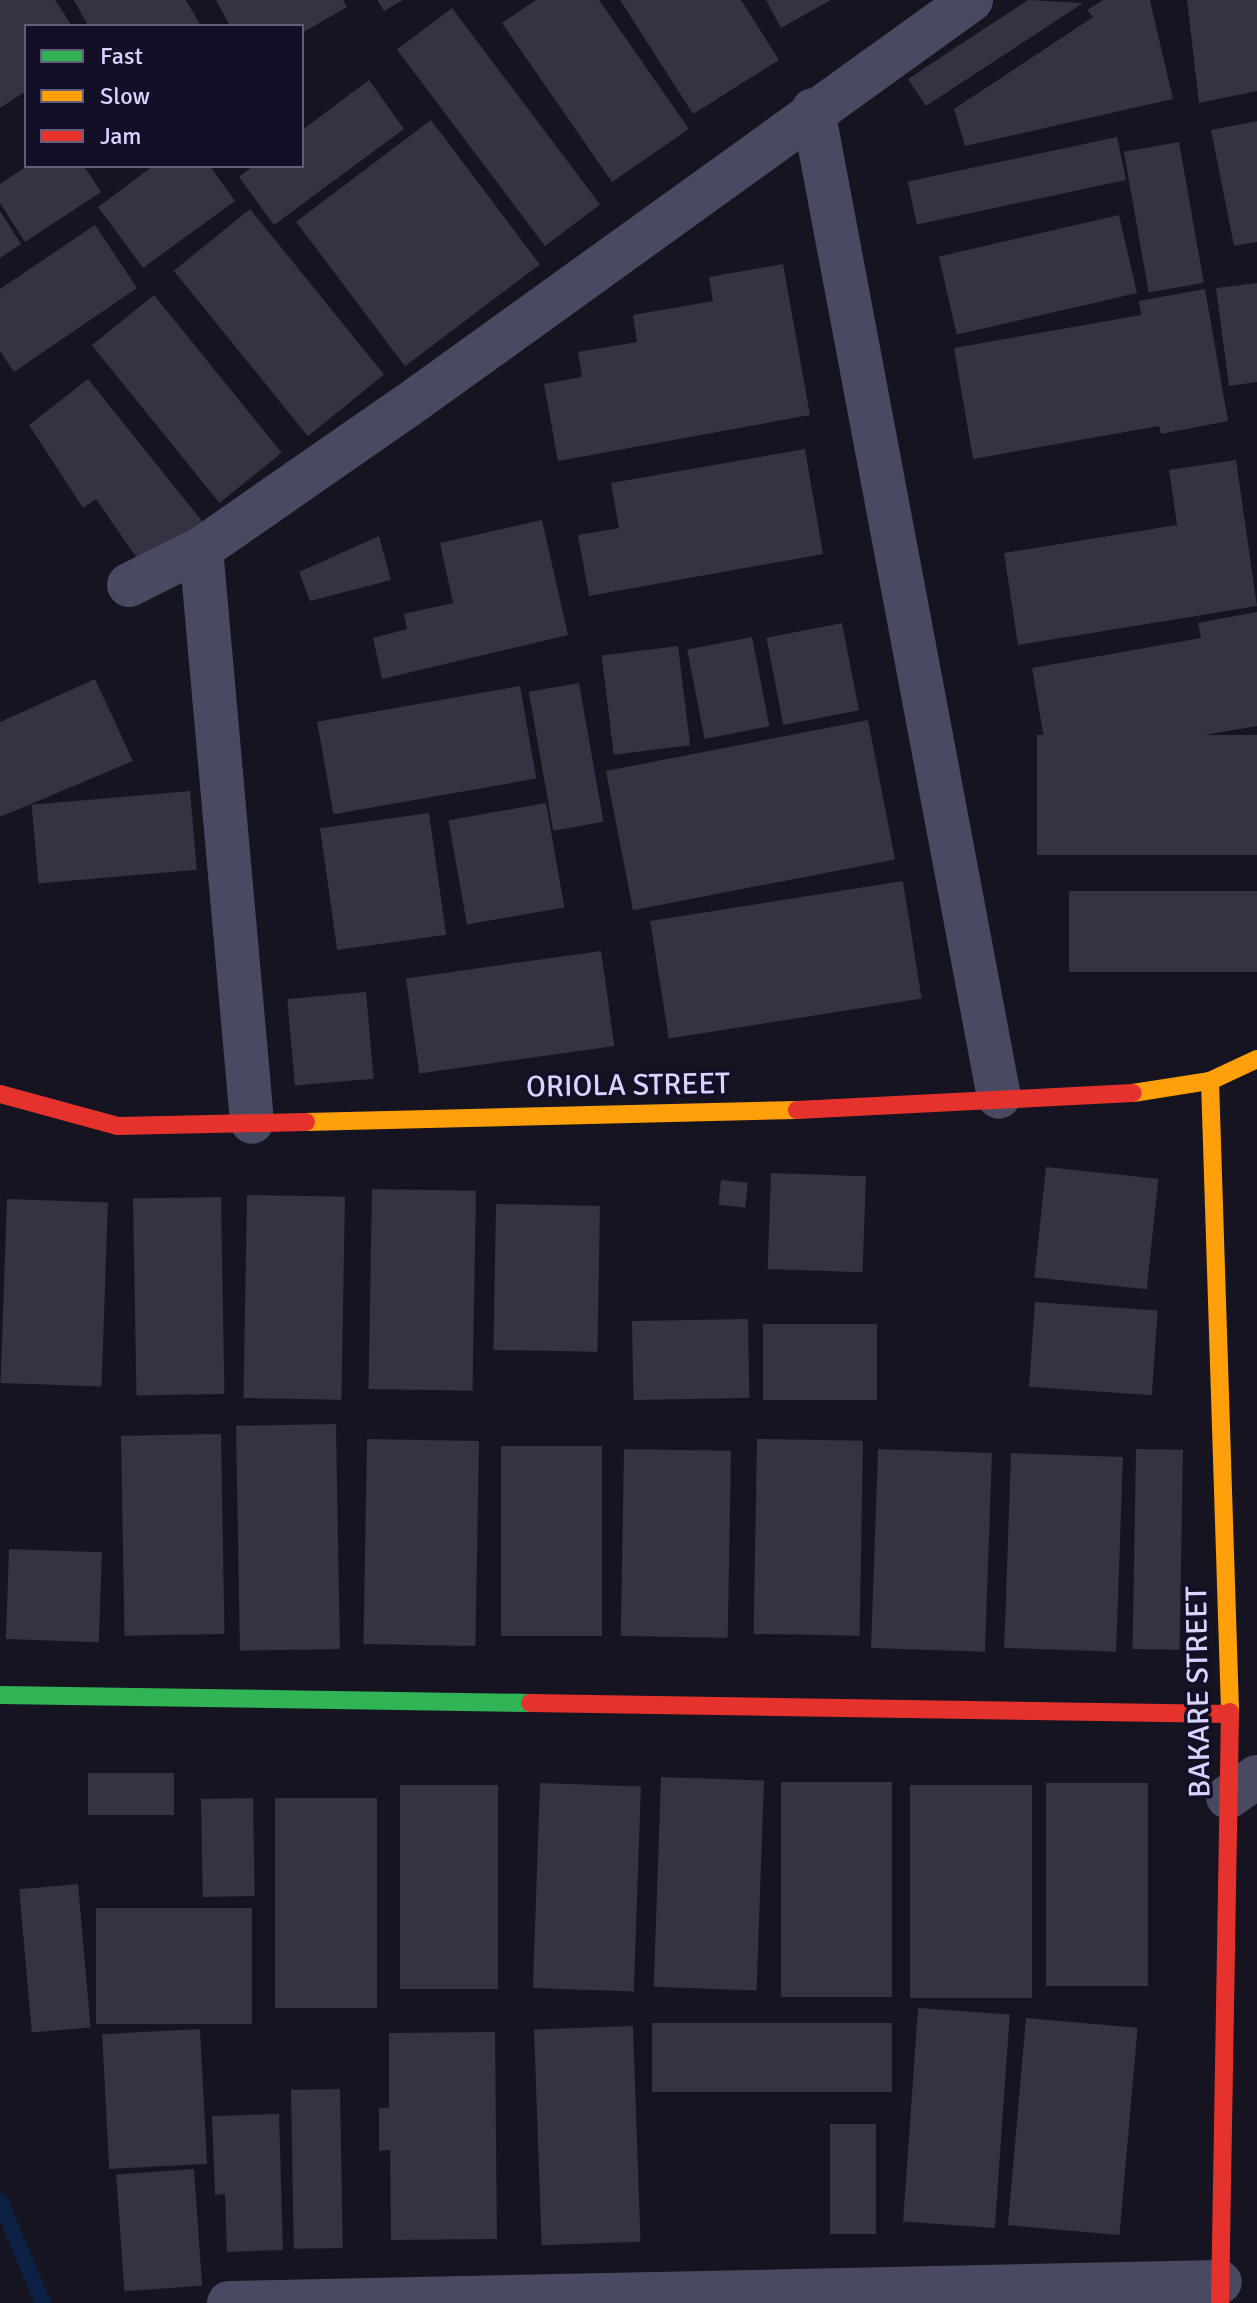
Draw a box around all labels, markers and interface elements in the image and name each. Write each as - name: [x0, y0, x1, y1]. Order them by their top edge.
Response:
- legend: [24, 24, 304, 168]
- text: Fast: [100, 41, 143, 71]
- text: Slow: [100, 81, 150, 111]
- text: Jam: [100, 121, 141, 151]
- street label: ORIOLA STREET: [526, 1066, 730, 1106]
- street label: BAKARE STREET: [1179, 1586, 1219, 1798]

